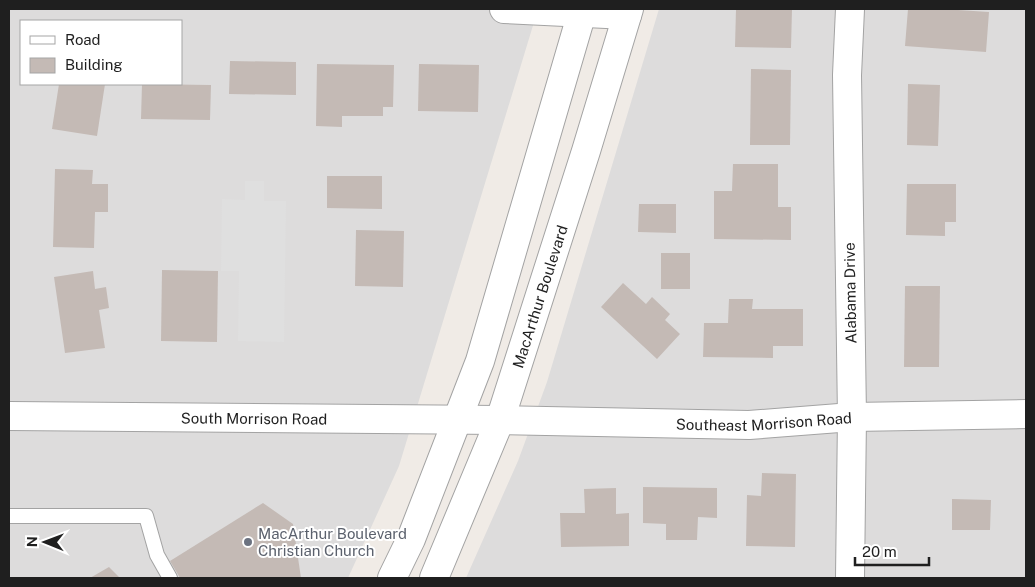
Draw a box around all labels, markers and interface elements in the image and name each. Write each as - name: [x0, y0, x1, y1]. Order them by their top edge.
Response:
- legend: [20, 20, 182, 85]
- text: Road: [65, 31, 101, 48]
- text: Building: [65, 56, 123, 73]
- street label: MacArthur Boulevard: [509, 223, 570, 370]
- street label: Alabama Drive: [841, 242, 859, 344]
- street label: South Morrison Road: [181, 409, 327, 427]
- street label: Southeast Morrison Road: [676, 409, 852, 434]
- north arrow: [20, 517, 70, 567]
- place label: MacArthur Boulevard Christian Church: [258, 525, 407, 559]
- scale bar: [855, 534, 929, 566]
- text: N: [24, 536, 40, 547]
- marker: MacArthur Boulevard Christian Church: [242, 536, 254, 548]
- text: 20 m: [862, 543, 897, 560]

